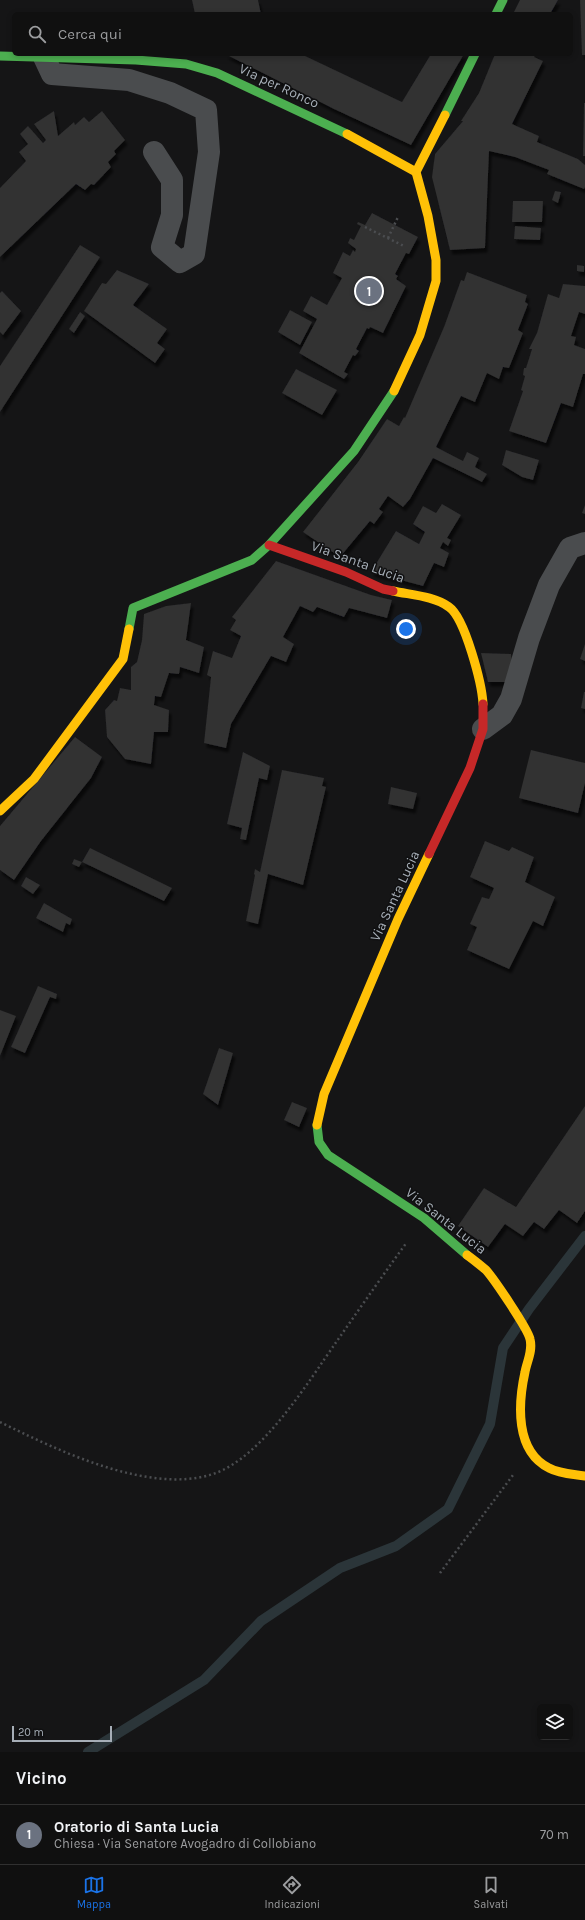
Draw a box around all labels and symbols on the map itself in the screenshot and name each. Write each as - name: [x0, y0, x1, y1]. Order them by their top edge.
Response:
- street label: Via per Ronco: [236, 60, 322, 112]
- pin: 1: [356, 276, 382, 306]
- street label: Via Santa Lucia: [309, 537, 407, 587]
- your location: [396, 619, 416, 639]
- street label: Via Santa Lucia: [367, 848, 423, 944]
- street label: Via Santa Lucia: [402, 1184, 490, 1258]
- scale bar: [12, 1724, 112, 1743]

